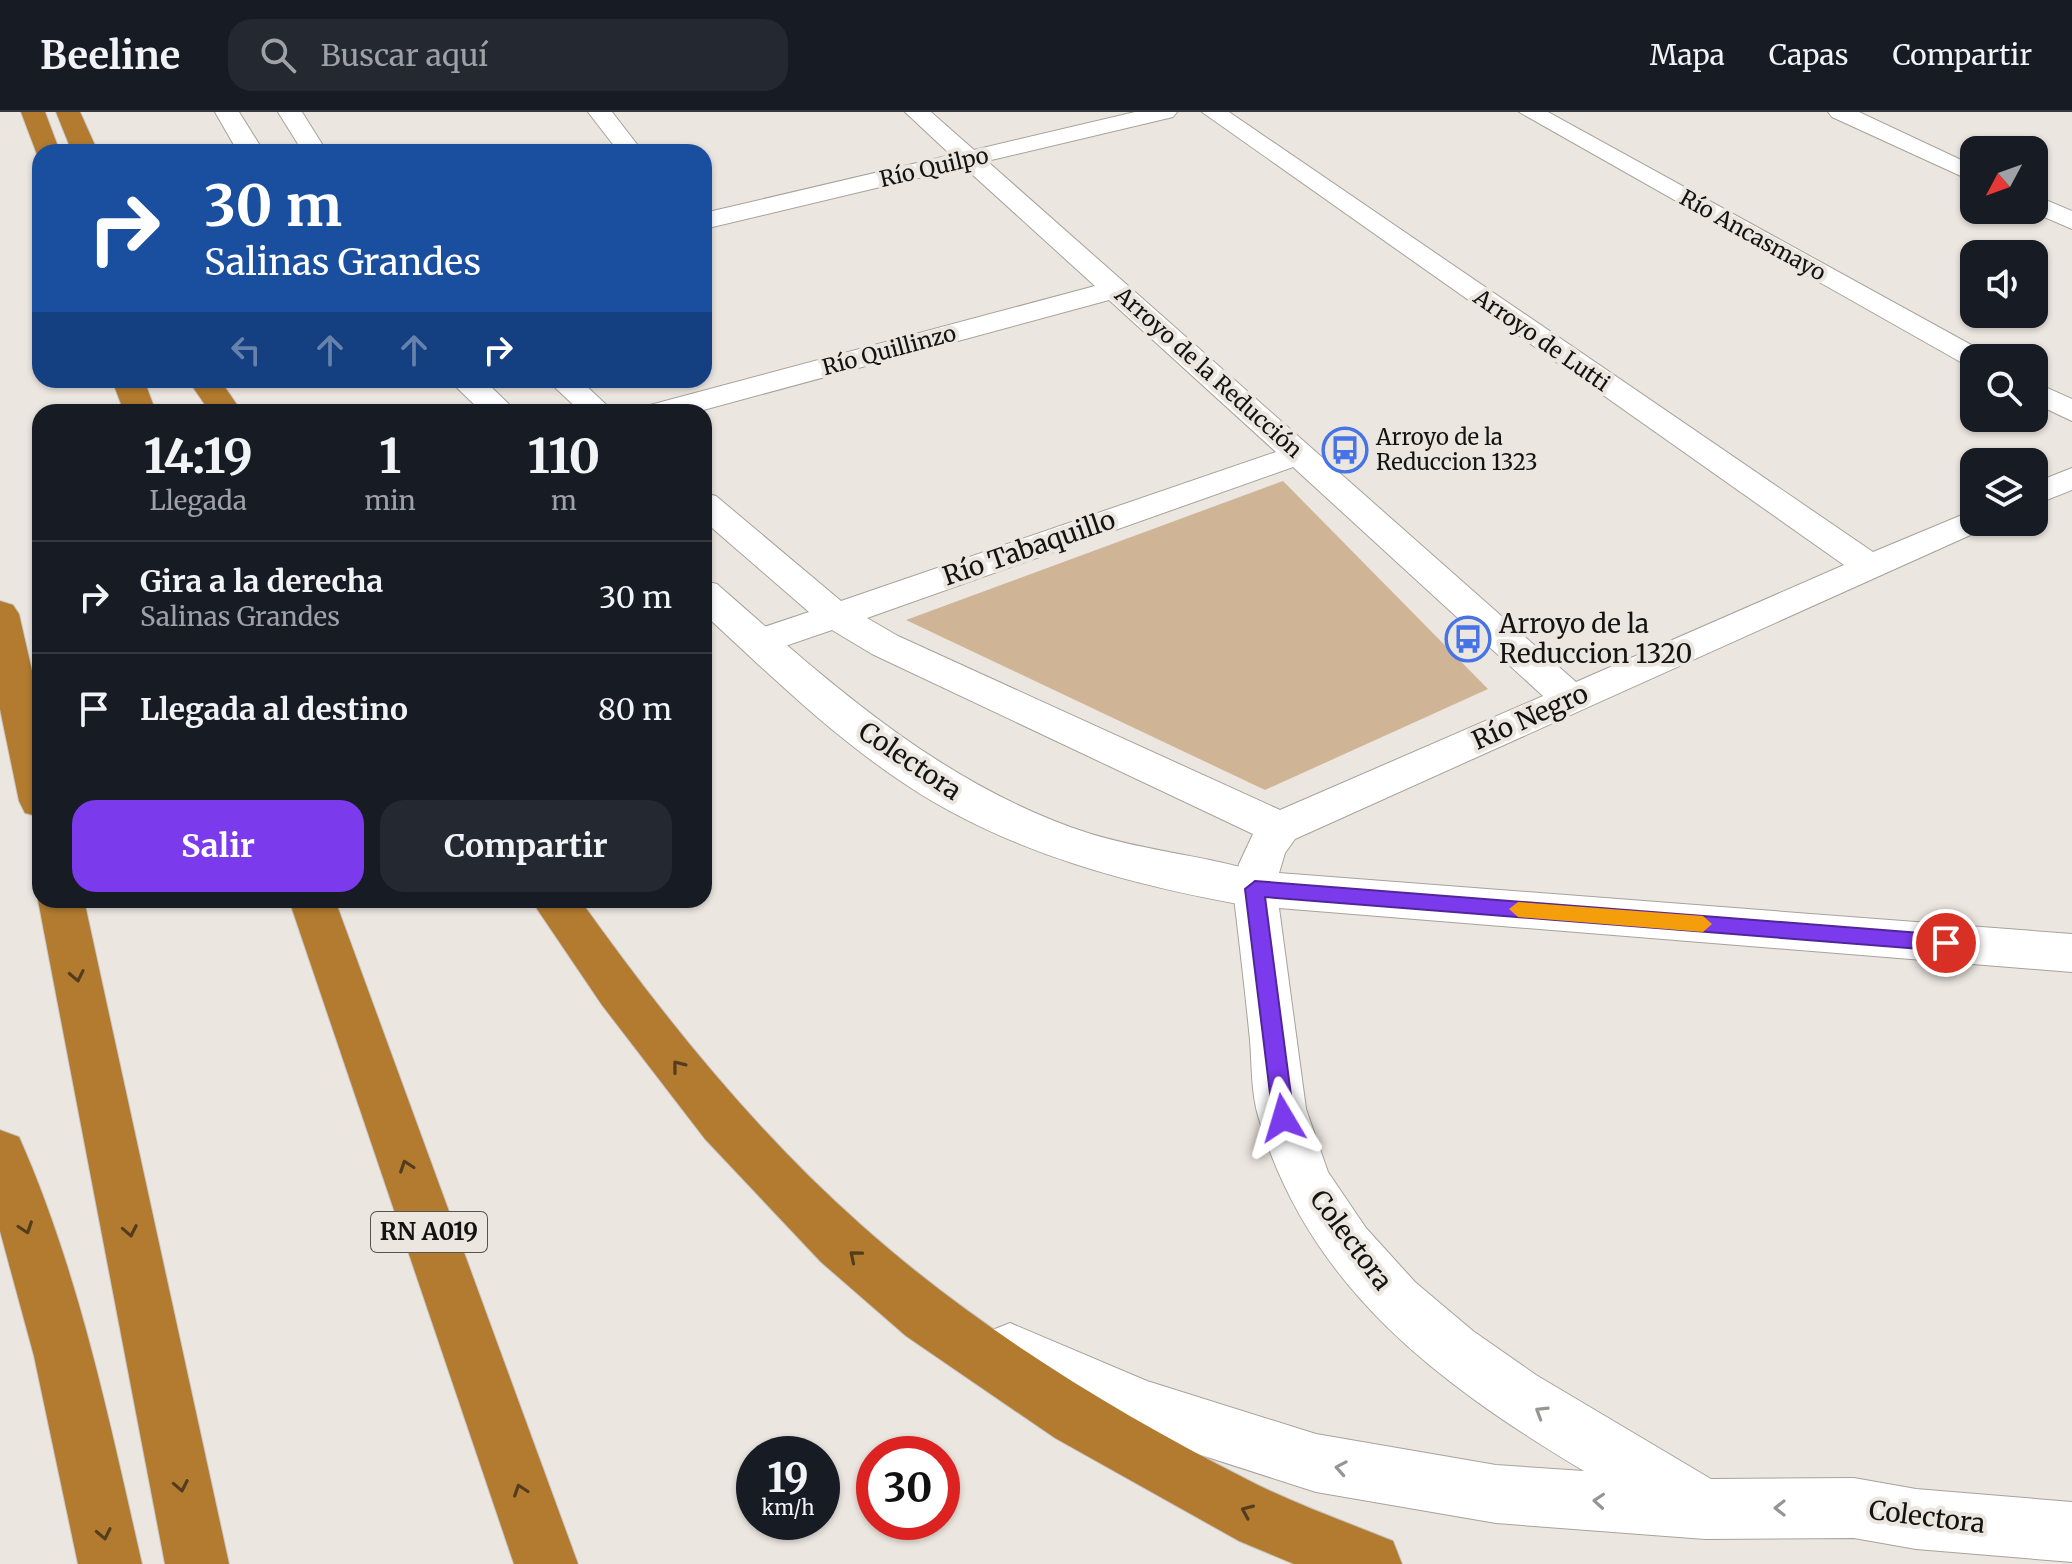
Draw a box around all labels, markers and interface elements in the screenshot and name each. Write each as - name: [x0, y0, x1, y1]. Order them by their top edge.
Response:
- search box: [228, 19, 788, 91]
- text: Beeline: [40, 32, 180, 79]
- icon: search: [256, 33, 300, 77]
- text: Buscar aquí: [320, 36, 488, 74]
- text: Mapa: [1650, 37, 1725, 73]
- text: Capas: [1769, 37, 1848, 73]
- text: Compartir: [1892, 37, 2032, 73]
- north arrow: [1960, 136, 2048, 224]
- map controls: [1960, 136, 2048, 536]
- street label: Río Quilpo: [877, 141, 991, 193]
- text: 30 m: [204, 171, 342, 241]
- icon: right: [72, 176, 176, 280]
- street label: Río Ancasmayo: [1675, 183, 1831, 287]
- text: Salinas Grandes: [204, 240, 481, 285]
- button: sound: [1960, 240, 2048, 328]
- street label: Arroyo de la Reducción: [1109, 280, 1309, 464]
- street label: Arroyo de Lutti: [1468, 282, 1615, 397]
- street label: Río Quillinzo: [819, 319, 959, 381]
- icon: left: [224, 328, 268, 372]
- icon: ahead: [308, 328, 352, 372]
- icon: ahead: [392, 328, 436, 372]
- icon: right: [476, 328, 520, 372]
- button: search: [1960, 344, 2048, 432]
- place label: Arroyo de la Reduccion 1323: [1375, 423, 1538, 476]
- text: 14:19: [144, 426, 253, 486]
- text: 1: [379, 426, 401, 486]
- text: 110: [527, 426, 600, 486]
- bus stop icon: Arroyo de la Reduccion 1323: [1321, 426, 1369, 474]
- button: layers: [1960, 448, 2048, 536]
- text: Llegada: [149, 484, 247, 517]
- text: min: [364, 484, 416, 517]
- text: m: [551, 484, 577, 517]
- street label: Río Tabaquillo: [938, 503, 1119, 592]
- text: Gira a la derecha: [140, 562, 383, 600]
- icon: right: [72, 575, 116, 619]
- text: 30 m: [599, 578, 672, 616]
- text: Salinas Grandes: [140, 600, 340, 633]
- place label: Arroyo de la Reduccion 1320: [1498, 607, 1692, 670]
- bus stop icon: Arroyo de la Reduccion 1320: [1444, 615, 1492, 663]
- street label: Río Negro: [1467, 676, 1593, 757]
- icon: arrive: [72, 687, 116, 731]
- text: Llegada al destino: [140, 690, 408, 728]
- text: 80 m: [598, 690, 672, 728]
- street label: Colectora: [853, 714, 968, 807]
- button: Salir: [72, 800, 364, 892]
- button: Compartir: [380, 800, 672, 892]
- pin: [1912, 909, 1980, 977]
- icon: arrive: [1924, 921, 1968, 965]
- one-way arrow: [68, 970, 85, 983]
- one-way arrow: [673, 1061, 687, 1075]
- position arrow: [1241, 1076, 1325, 1160]
- one-way arrow: [399, 1160, 416, 1174]
- street label: Colectora: [1303, 1183, 1400, 1296]
- road number: RN A019: [371, 1212, 487, 1252]
- one-way arrow: [16, 1220, 32, 1234]
- one-way arrow: [121, 1224, 138, 1237]
- one-way arrow: [850, 1251, 864, 1266]
- one-way arrow: [1535, 1406, 1550, 1421]
- speed limit sign: 30: [856, 1436, 960, 1540]
- text: 19: [767, 1453, 809, 1503]
- one-way arrow: [1335, 1460, 1348, 1477]
- one-way arrow: [172, 1479, 189, 1493]
- one-way arrow: [514, 1484, 530, 1498]
- one-way arrow: [1592, 1493, 1605, 1510]
- street label: Colectora: [1867, 1493, 1987, 1540]
- text: km/h: [762, 1495, 814, 1520]
- one-way arrow: [1773, 1499, 1786, 1517]
- one-way arrow: [1241, 1504, 1255, 1520]
- one-way arrow: [95, 1526, 112, 1540]

